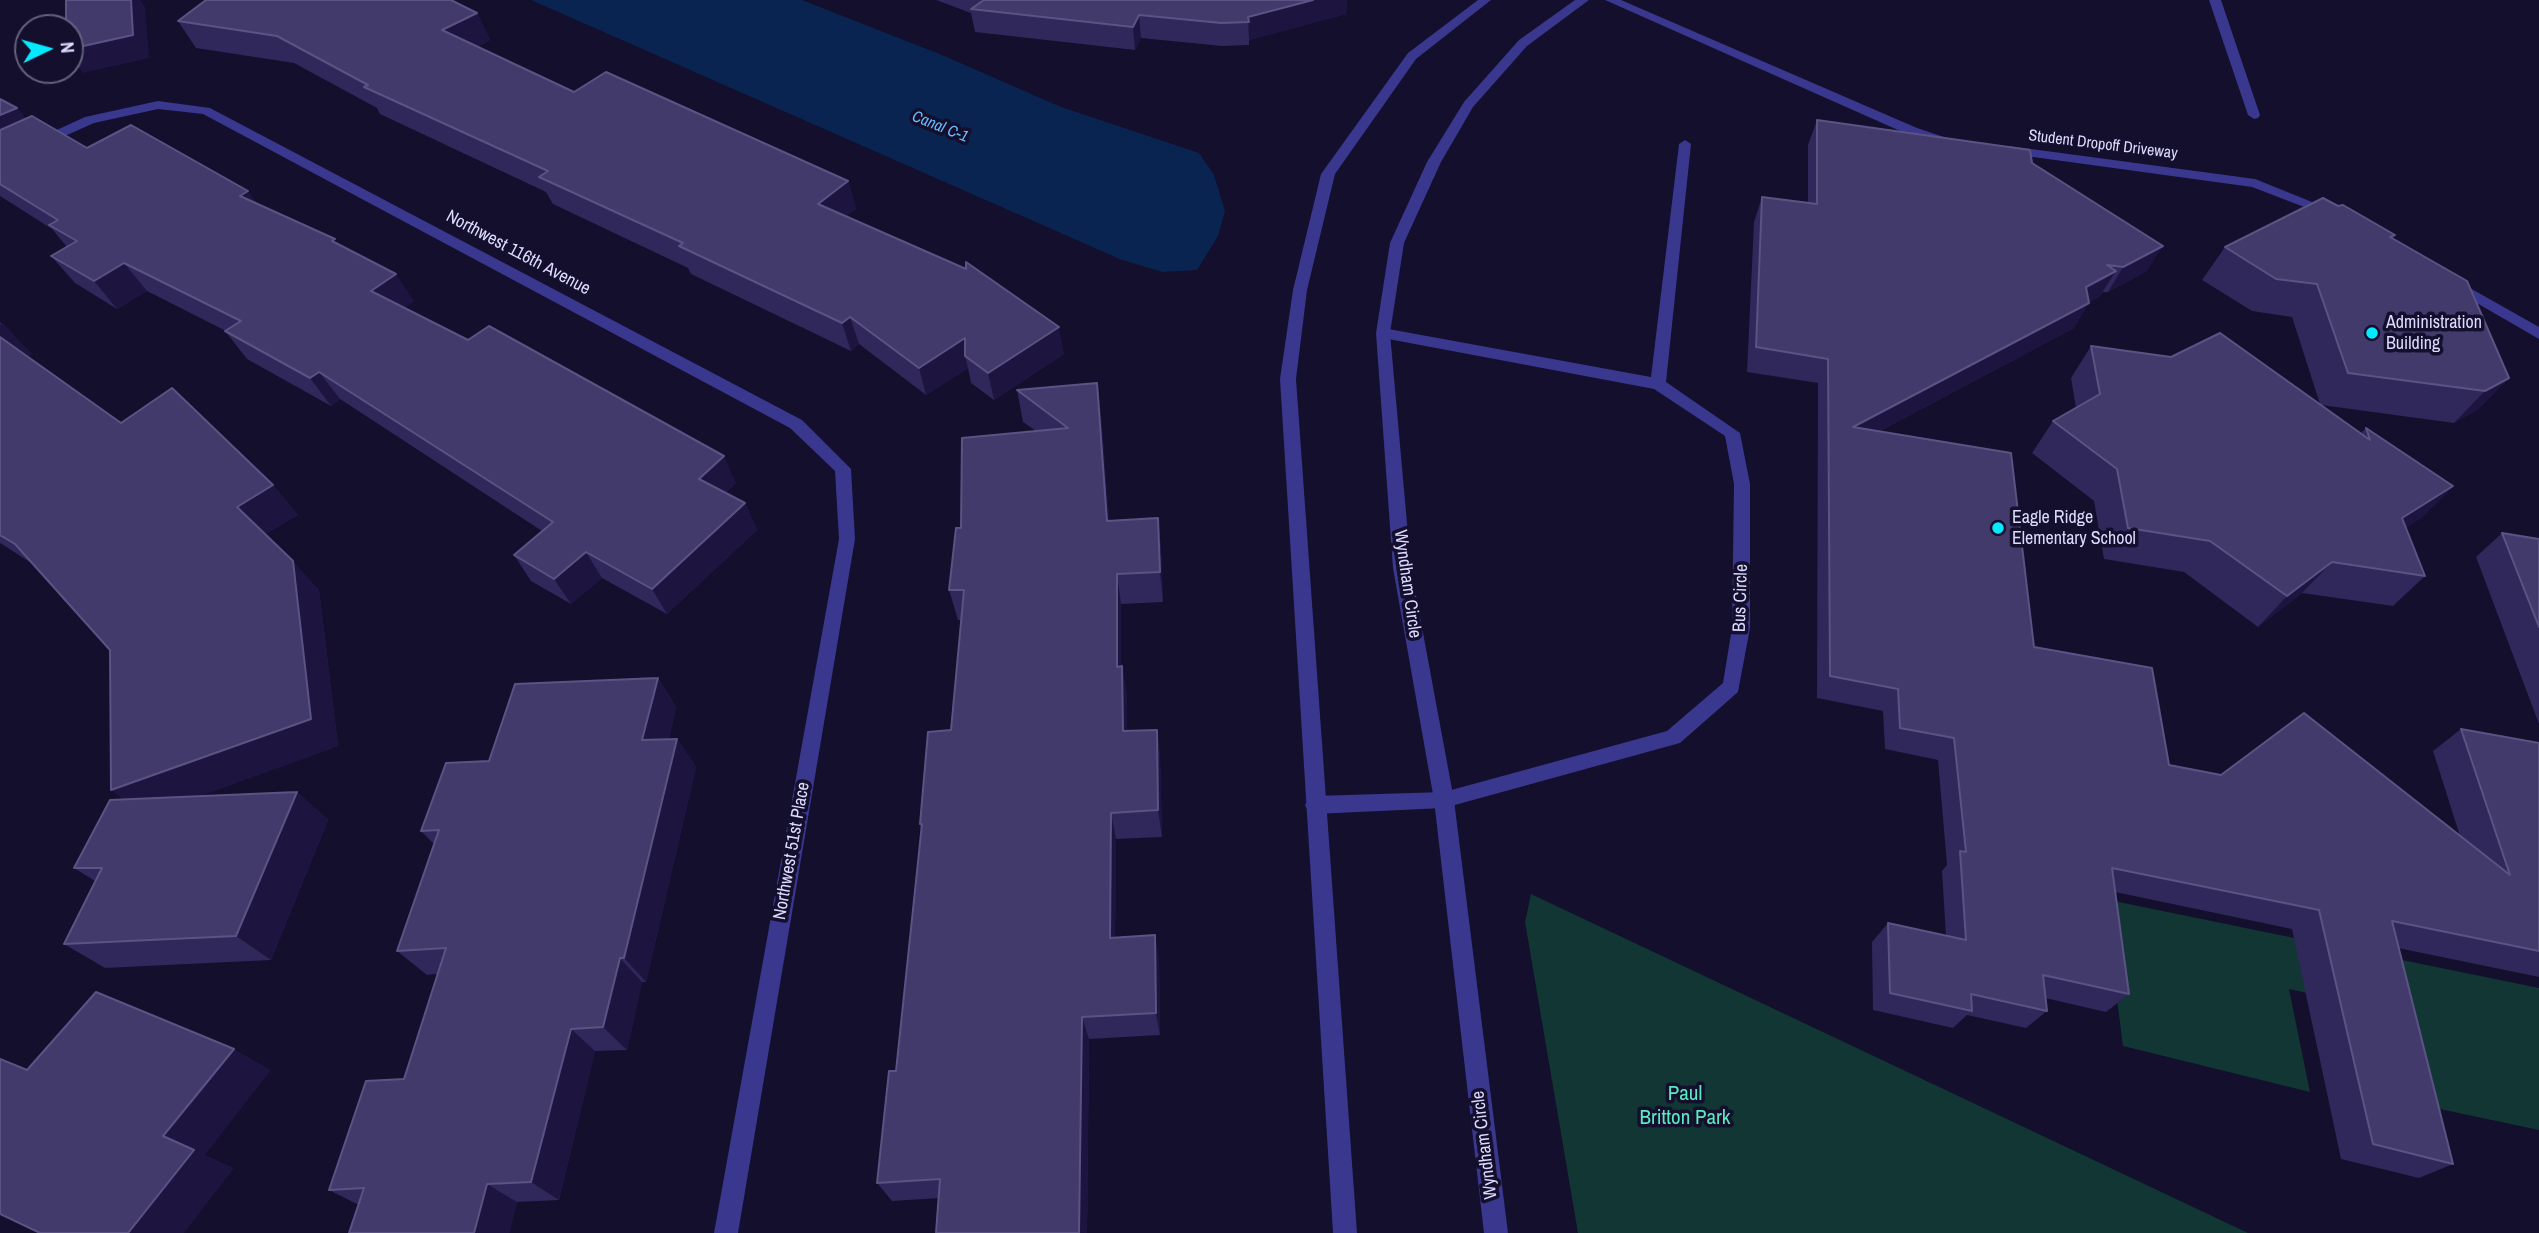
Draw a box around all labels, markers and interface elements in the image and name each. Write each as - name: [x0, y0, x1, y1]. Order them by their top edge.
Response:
- north arrow: [14, 14, 84, 84]
- text: N: [54, 41, 81, 54]
- water label: Canal C-1: [909, 107, 971, 147]
- street label: Student Dropoff Driveway: [2027, 126, 2179, 164]
- street label: Northwest 116th Avenue: [442, 206, 594, 300]
- place label: Administration Building: [2386, 312, 2482, 354]
- marker: Administration Building: [2364, 325, 2380, 341]
- place label: Eagle Ridge Elementary School: [2012, 507, 2136, 550]
- marker: Eagle Ridge Elementary School: [1990, 520, 2006, 536]
- street label: Wyndham Circle: [1389, 529, 1425, 639]
- street label: Bus Circle: [1729, 564, 1753, 632]
- street label: Northwest 51st Place: [769, 780, 815, 922]
- park label: Paul Britton Park: [1640, 1081, 1730, 1131]
- street label: Wyndham Circle: [1468, 1090, 1502, 1200]

